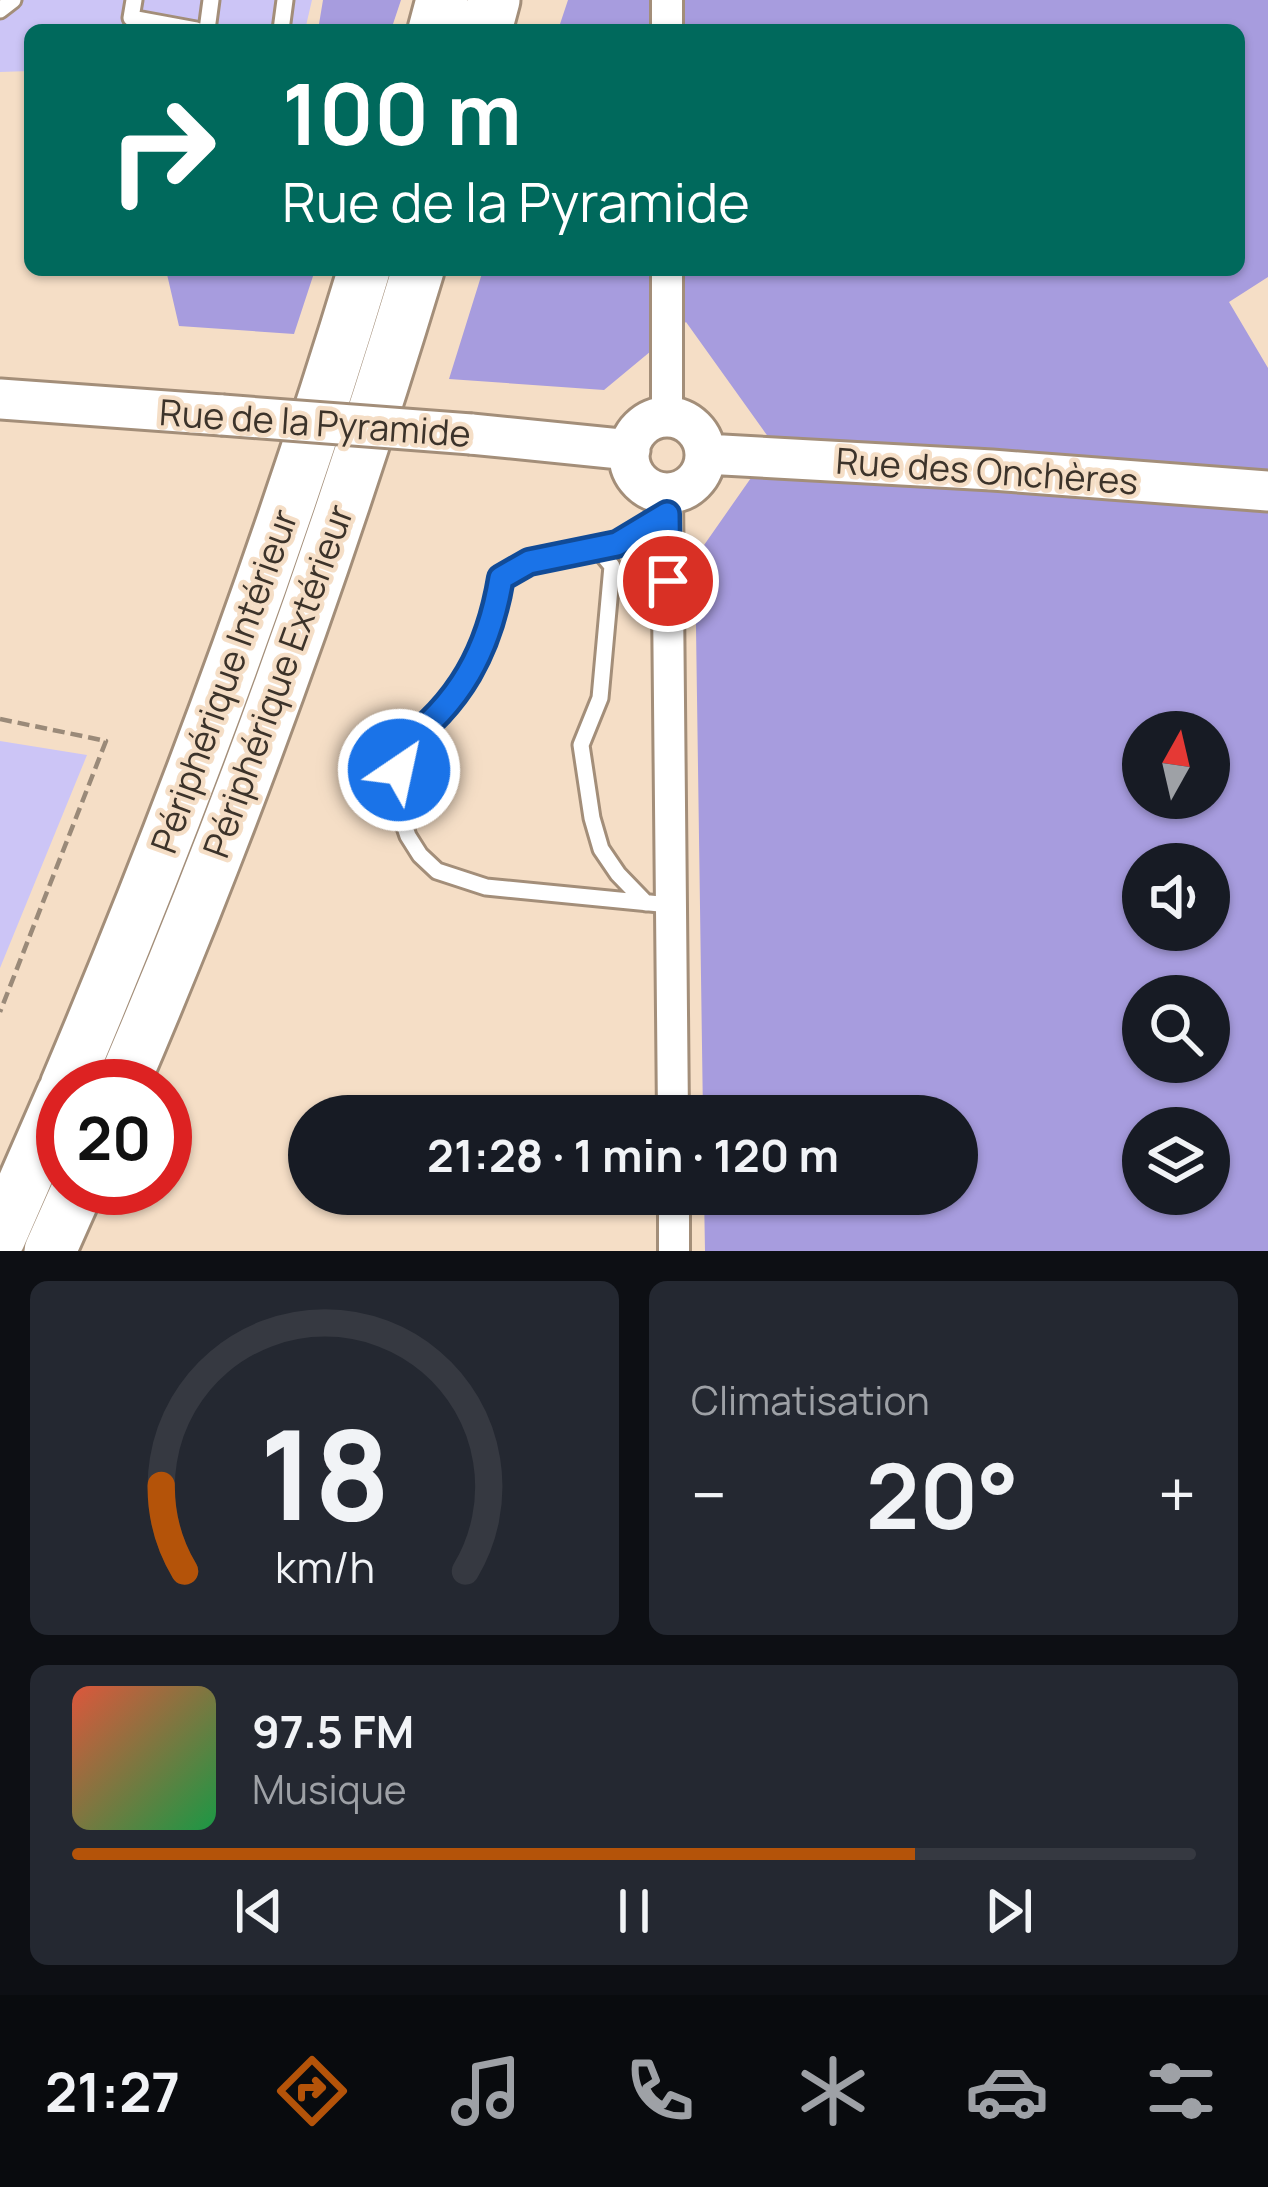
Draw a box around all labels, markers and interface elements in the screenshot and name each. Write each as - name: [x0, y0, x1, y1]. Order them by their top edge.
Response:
- text: 100 m: [282, 55, 522, 170]
- icon: right: [84, 72, 240, 228]
- text: Rue de la Pyramide: [282, 164, 750, 238]
- street label: Rue de la Pyramide: [158, 387, 472, 458]
- street label: Rue des Onchères: [834, 435, 1140, 506]
- street label: Périphérique Extérieur: [191, 498, 364, 864]
- street label: Périphérique Intérieur: [139, 502, 309, 859]
- pin: [617, 530, 719, 632]
- icon: arrive: [635, 548, 701, 614]
- position arrow: [336, 707, 462, 833]
- north arrow: [1122, 711, 1230, 819]
- map controls: [1122, 711, 1230, 1215]
- button: sound: [1122, 843, 1230, 951]
- button: search: [1122, 975, 1230, 1083]
- speed limit sign: 20: [36, 1059, 192, 1215]
- button: layers: [1122, 1107, 1230, 1215]
- text: 21:28 · 1 min · 120 m: [427, 1124, 839, 1186]
- text: Climatisation: [691, 1373, 930, 1427]
- text: 18: [259, 1387, 390, 1557]
- text: 20°: [866, 1433, 1019, 1556]
- text: −: [691, 1449, 727, 1539]
- text: +: [1158, 1449, 1196, 1539]
- text: km/h: [275, 1537, 374, 1596]
- text: 97.5 FM: [252, 1700, 414, 1762]
- text: Musique: [252, 1762, 407, 1816]
- icon: previous: [226, 1878, 292, 1944]
- icon: pause: [601, 1878, 667, 1944]
- icon: next: [976, 1878, 1042, 1944]
- icon: directions: [270, 2049, 354, 2133]
- icon: music: [444, 2049, 528, 2133]
- icon: phone: [618, 2049, 702, 2133]
- icon: climate: [791, 2049, 875, 2133]
- icon: car: [965, 2049, 1049, 2133]
- icon: filters: [1139, 2049, 1223, 2133]
- text: 21:27: [45, 2054, 180, 2128]

